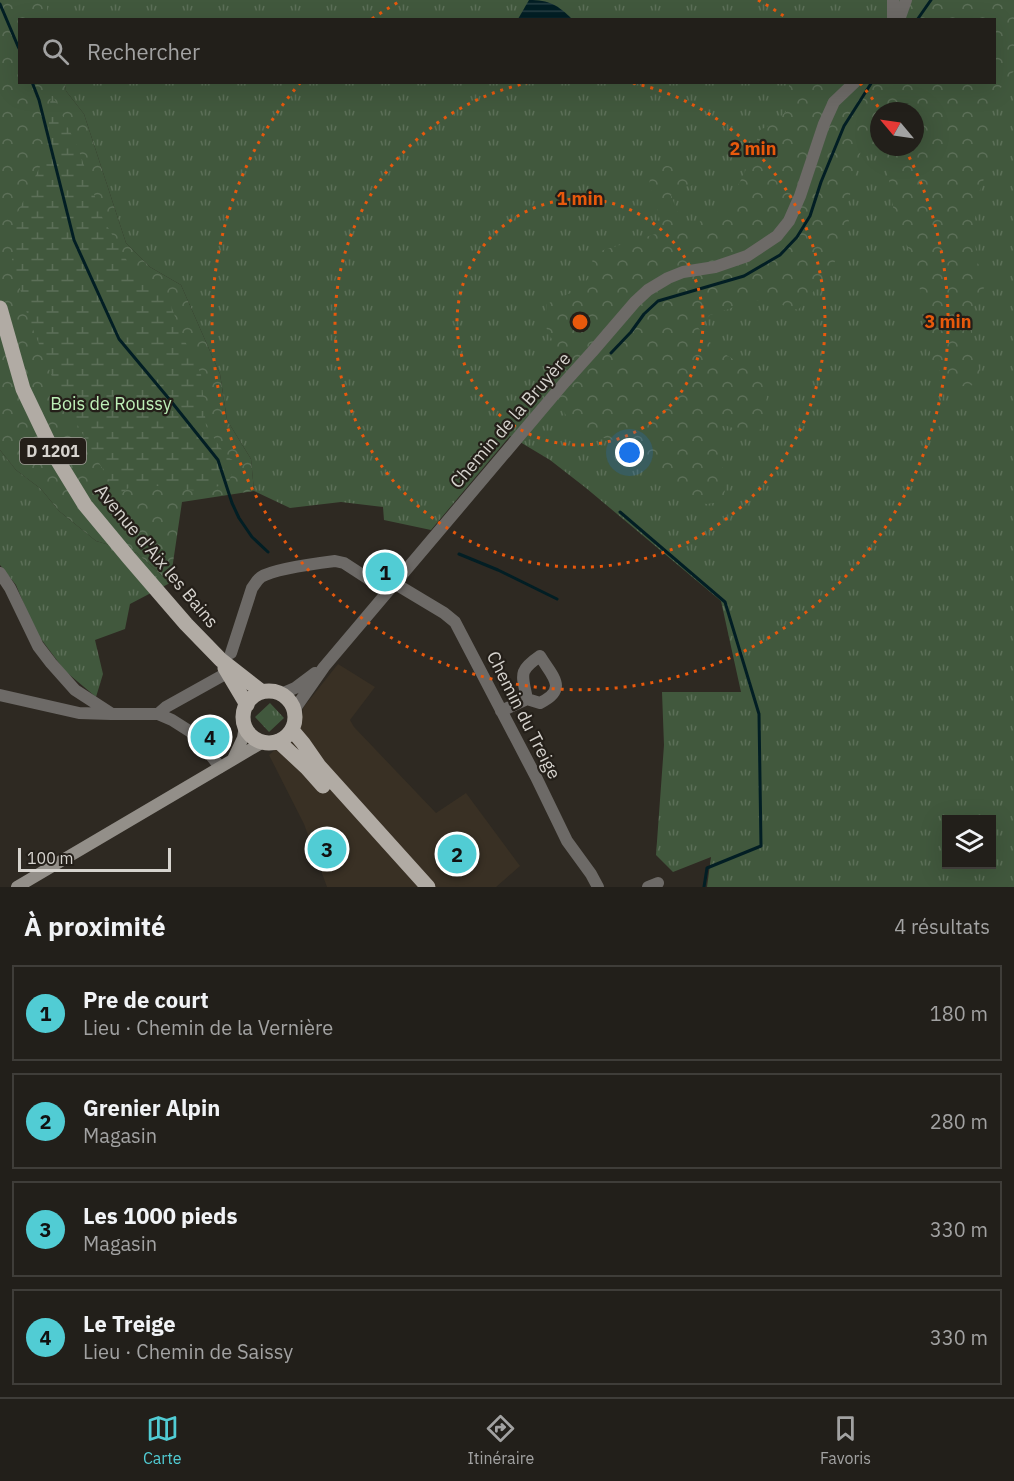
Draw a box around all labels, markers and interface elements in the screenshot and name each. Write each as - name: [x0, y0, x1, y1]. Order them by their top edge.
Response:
- search box: [18, 18, 996, 84]
- icon: search: [39, 35, 72, 68]
- text: Rechercher: [87, 37, 200, 66]
- north arrow: [870, 102, 924, 156]
- text: 2 min: [729, 137, 777, 160]
- text: 1 min: [556, 187, 604, 210]
- text: 3 min: [924, 310, 972, 333]
- centre of rings: [570, 312, 590, 332]
- street label: Chemin de la Bruyère: [445, 347, 576, 493]
- park label: Bois de Roussy: [50, 392, 172, 415]
- road number: D 1201: [20, 438, 86, 464]
- your location: [615, 438, 644, 467]
- street label: Avenue d'Aix les Bains: [90, 480, 224, 632]
- pin: 1: [366, 550, 404, 594]
- street label: Chemin du Treige: [482, 647, 566, 783]
- pin: 4: [190, 714, 230, 760]
- map controls: [942, 815, 996, 869]
- button: layers: [942, 815, 996, 869]
- pin: 3: [308, 826, 346, 872]
- pin: 2: [438, 832, 476, 876]
- scale bar: [18, 845, 171, 872]
- text: 100 m: [27, 848, 74, 868]
- text: À proximité: [24, 909, 166, 943]
- text: 4 résultats: [894, 913, 990, 940]
- text: Pre de court: [83, 985, 209, 1014]
- text: 1: [40, 1000, 52, 1027]
- text: 180 m: [930, 1000, 988, 1027]
- text: Lieu · Chemin de la Vernière: [83, 1014, 333, 1041]
- text: Grenier Alpin: [83, 1093, 220, 1122]
- text: 2: [40, 1108, 52, 1135]
- text: 280 m: [930, 1108, 988, 1135]
- text: Magasin: [83, 1122, 157, 1149]
- text: Les 1000 pieds: [83, 1201, 238, 1230]
- text: 3: [40, 1216, 52, 1243]
- text: 330 m: [930, 1216, 988, 1243]
- text: Magasin: [83, 1230, 157, 1257]
- text: Le Treige: [83, 1309, 176, 1338]
- text: 4: [40, 1324, 52, 1351]
- text: 330 m: [930, 1324, 988, 1351]
- text: Lieu · Chemin de Saissy: [83, 1338, 293, 1365]
- tab: Carte: [143, 1412, 182, 1468]
- tab: Itinéraire: [467, 1412, 534, 1468]
- tab: Favoris: [820, 1412, 871, 1468]

